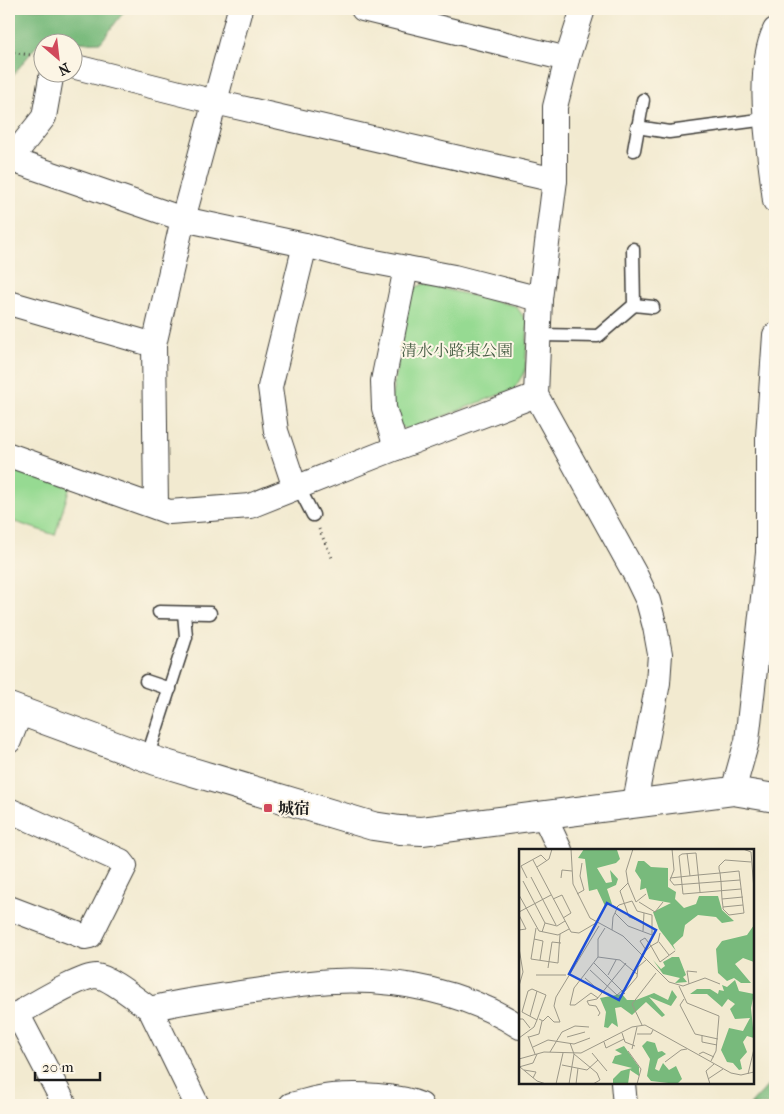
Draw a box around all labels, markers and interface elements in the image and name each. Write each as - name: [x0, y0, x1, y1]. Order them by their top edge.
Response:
- north arrow: [32, 32, 82, 82]
- text: N: [55, 59, 73, 79]
- park label: 清水小路東公園: [401, 341, 513, 360]
- place label: 城宿: [278, 799, 310, 818]
- marker: 城宿: [262, 802, 274, 814]
- inset map: [519, 849, 754, 1084]
- scale bar: [35, 1049, 100, 1081]
- text: 20 m: [42, 1058, 74, 1076]

